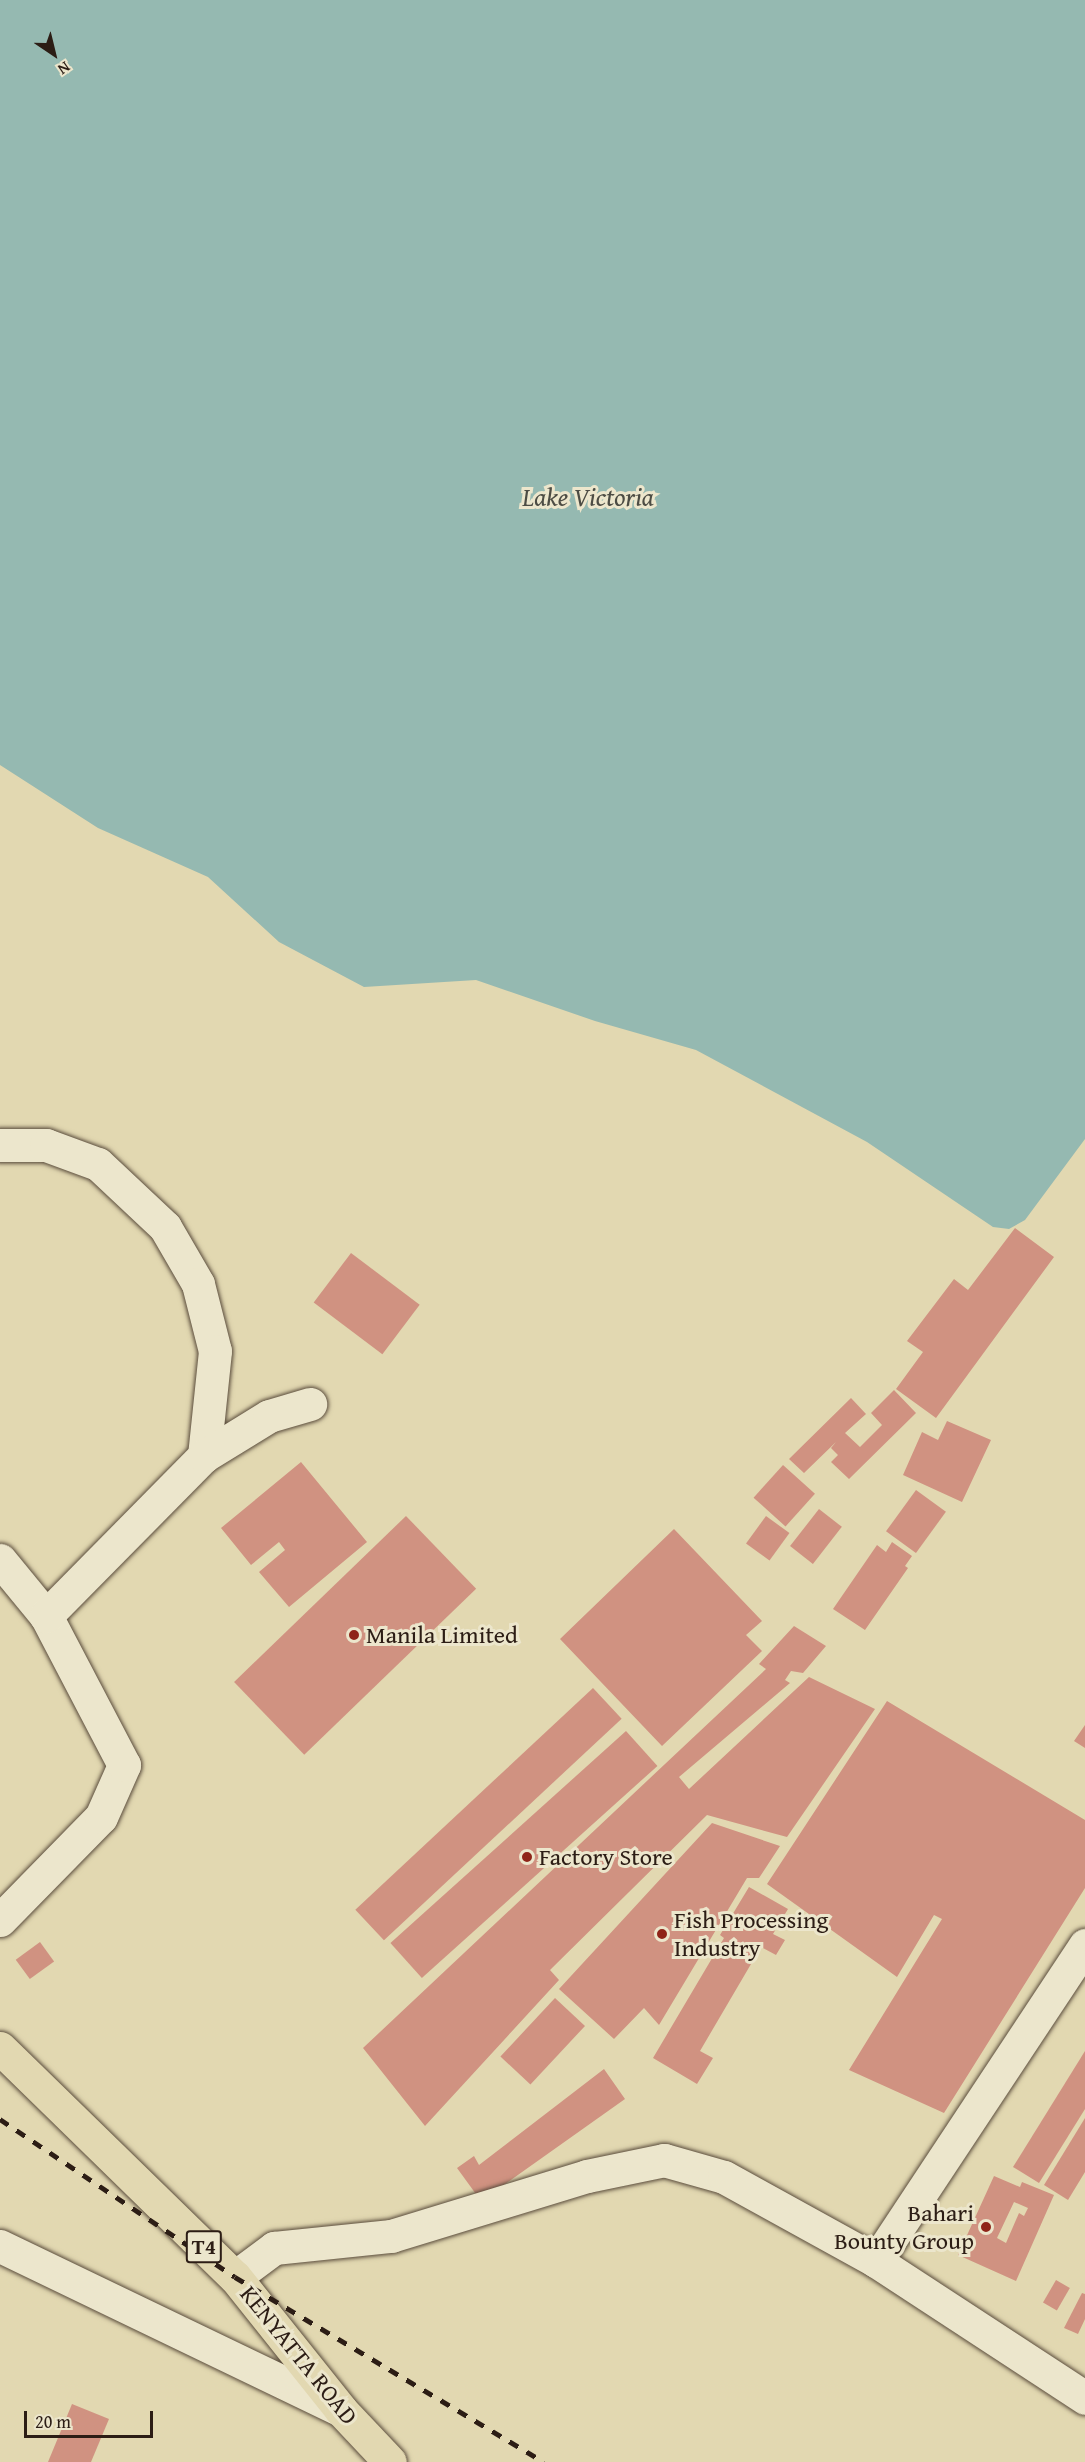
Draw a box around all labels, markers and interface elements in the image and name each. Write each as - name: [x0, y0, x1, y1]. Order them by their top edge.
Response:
- north arrow: [24, 24, 84, 84]
- text: N: [53, 56, 76, 82]
- water label: Lake Victoria: [522, 481, 654, 513]
- place label: Manila Limited: [366, 1621, 518, 1649]
- marker: Manila Limited: [347, 1628, 361, 1642]
- place label: Factory Store: [539, 1843, 673, 1871]
- marker: Factory Store: [520, 1850, 534, 1864]
- place label: Fish Processing Industry: [674, 1906, 829, 1962]
- marker: Fish Processing Industry: [655, 1927, 669, 1941]
- place label: Bahari Bounty Group: [834, 2199, 974, 2255]
- marker: Bahari Bounty Group: [979, 2220, 993, 2234]
- road number: T4: [184, 2228, 224, 2266]
- street label: KENYATTA ROAD: [234, 2280, 364, 2430]
- scale bar: [27, 2399, 156, 2437]
- text: 20 m: [35, 2408, 71, 2435]

